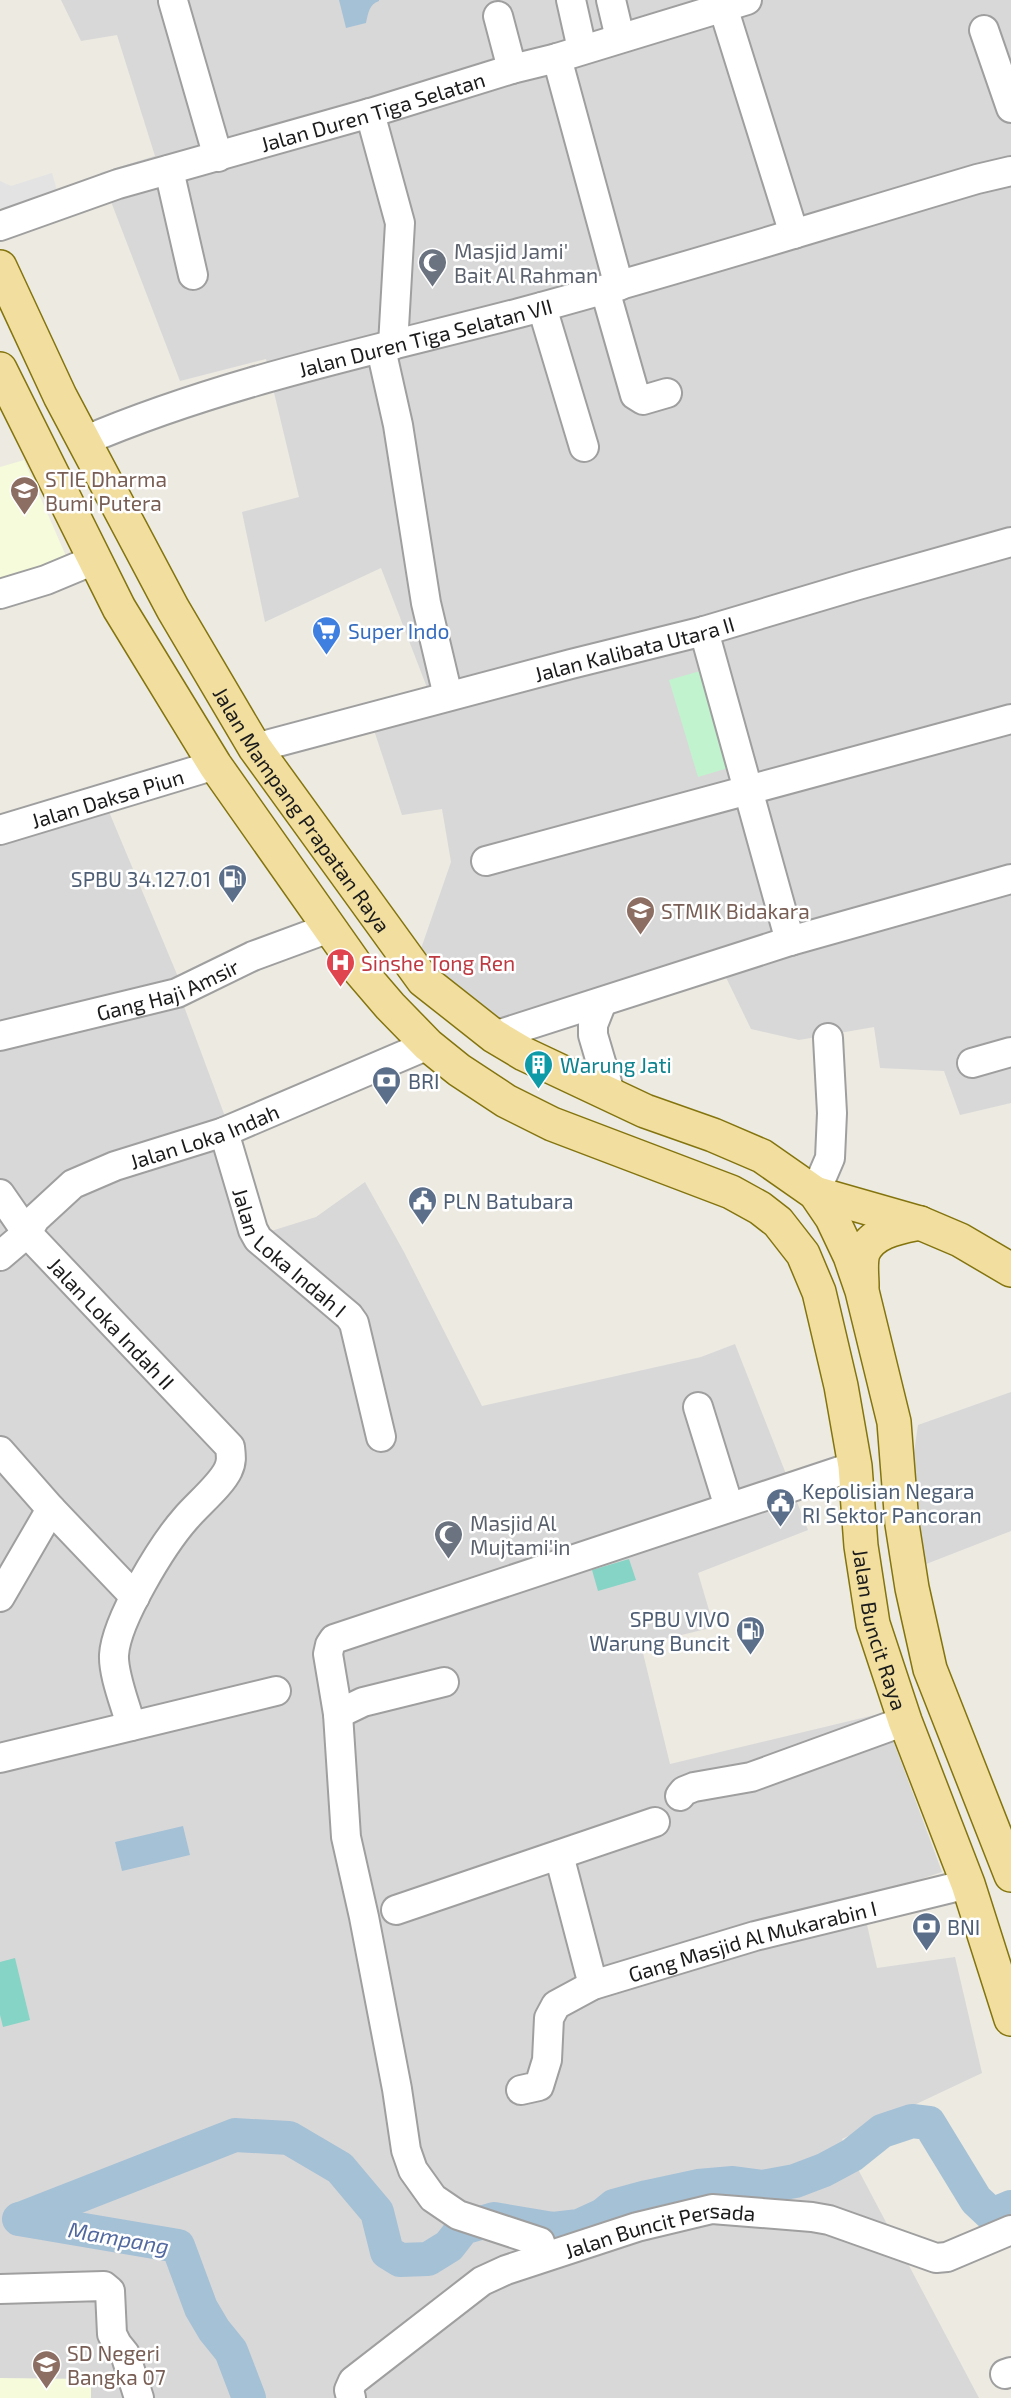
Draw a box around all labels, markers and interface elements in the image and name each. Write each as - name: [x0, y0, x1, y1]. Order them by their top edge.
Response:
- street label: Jalan Duren Tiga Selatan: [257, 66, 488, 156]
- place label: Masjid Jami' Bait Al Rahman: [454, 238, 598, 287]
- mosque icon: Masjid Jami' Bait Al Rahman: [417, 246, 449, 288]
- street label: Jalan Duren Tiga Selatan VII: [295, 292, 555, 381]
- place label: STIE Dharma Bumi Putera: [45, 466, 167, 515]
- school or university icon: STIE Dharma Bumi Putera: [8, 474, 40, 516]
- street label: Jalan Kalibata Utara II: [531, 610, 737, 686]
- supermarket icon: Super Indo: [311, 614, 343, 656]
- place label: Super Indo: [348, 618, 450, 643]
- street label: Jalan Mampang Prapatan Raya: [209, 682, 397, 937]
- street label: Jalan Daksa Piun: [28, 763, 187, 832]
- fuel station icon: SPBU 34.127.01: [216, 862, 248, 904]
- place label: SPBU 34.127.01: [71, 866, 211, 891]
- school or university icon: STMIK Bidakara: [624, 894, 656, 936]
- place label: STMIK Bidakara: [661, 898, 810, 923]
- hospital icon: Sinshe Tong Ren: [324, 946, 356, 988]
- place label: Sinshe Tong Ren: [361, 950, 515, 975]
- street label: Gang Haji Amsir: [94, 952, 243, 1025]
- building icon: Warung Jati: [523, 1048, 555, 1090]
- place label: Warung Jati: [560, 1052, 672, 1077]
- bank icon: BRI: [371, 1064, 403, 1106]
- place label: BRI: [408, 1068, 440, 1093]
- street label: Jalan Loka Indah: [126, 1098, 282, 1173]
- public building icon: PLN Batubara: [406, 1184, 438, 1226]
- street label: Jalan Loka Indah I: [229, 1185, 352, 1321]
- place label: PLN Batubara: [443, 1188, 574, 1213]
- street label: Jalan Loka Indah II: [44, 1252, 180, 1394]
- place label: Kepolisian Negara RI Sektor Pancoran: [802, 1478, 982, 1527]
- public building icon: Kepolisian Negara RI Sektor Pancoran: [765, 1486, 797, 1528]
- place label: Masjid Al Mujtami'in: [470, 1510, 571, 1560]
- mosque icon: Masjid Al Mujtami'in: [433, 1518, 465, 1560]
- street label: Jalan Buncit Raya: [849, 1547, 913, 1713]
- place label: SPBU VIVO Warung Buncit: [589, 1606, 730, 1655]
- fuel station icon: SPBU VIVO Warung Buncit: [735, 1614, 767, 1656]
- street label: Gang Masjid Al Mukarabin I: [625, 1894, 879, 1986]
- bank icon: BNI: [910, 1910, 942, 1952]
- place label: BNI: [947, 1914, 980, 1939]
- street label: Jalan Buncit Persada: [561, 2196, 756, 2263]
- water label: Mampang: [67, 2215, 171, 2259]
- place label: SD Negeri Bangka 07: [67, 2340, 166, 2389]
- school or university icon: SD Negeri Bangka 07: [30, 2348, 62, 2390]

